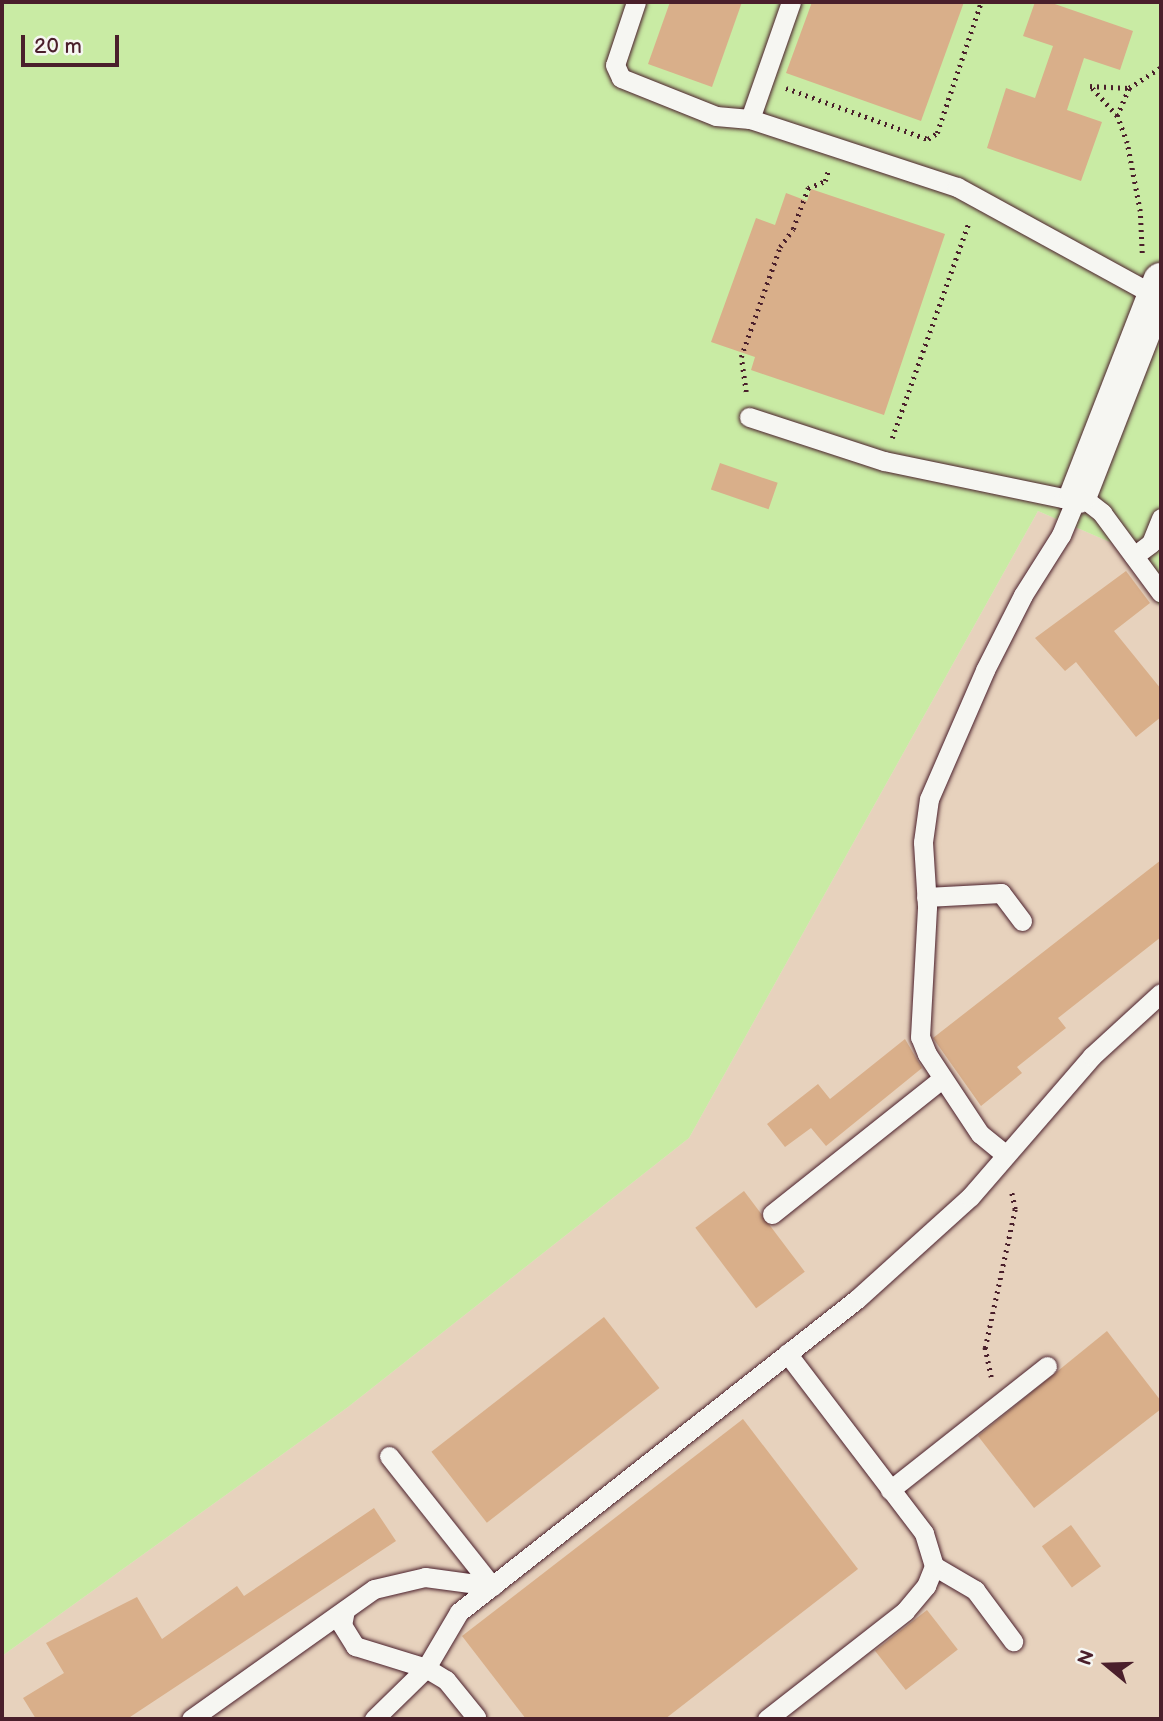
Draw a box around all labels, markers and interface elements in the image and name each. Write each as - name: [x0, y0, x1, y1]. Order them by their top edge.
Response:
- scale bar: [24, 21, 122, 65]
- text: 20 m: [34, 34, 82, 59]
- north arrow: [1072, 1630, 1142, 1700]
- text: N: [1073, 1648, 1100, 1668]

